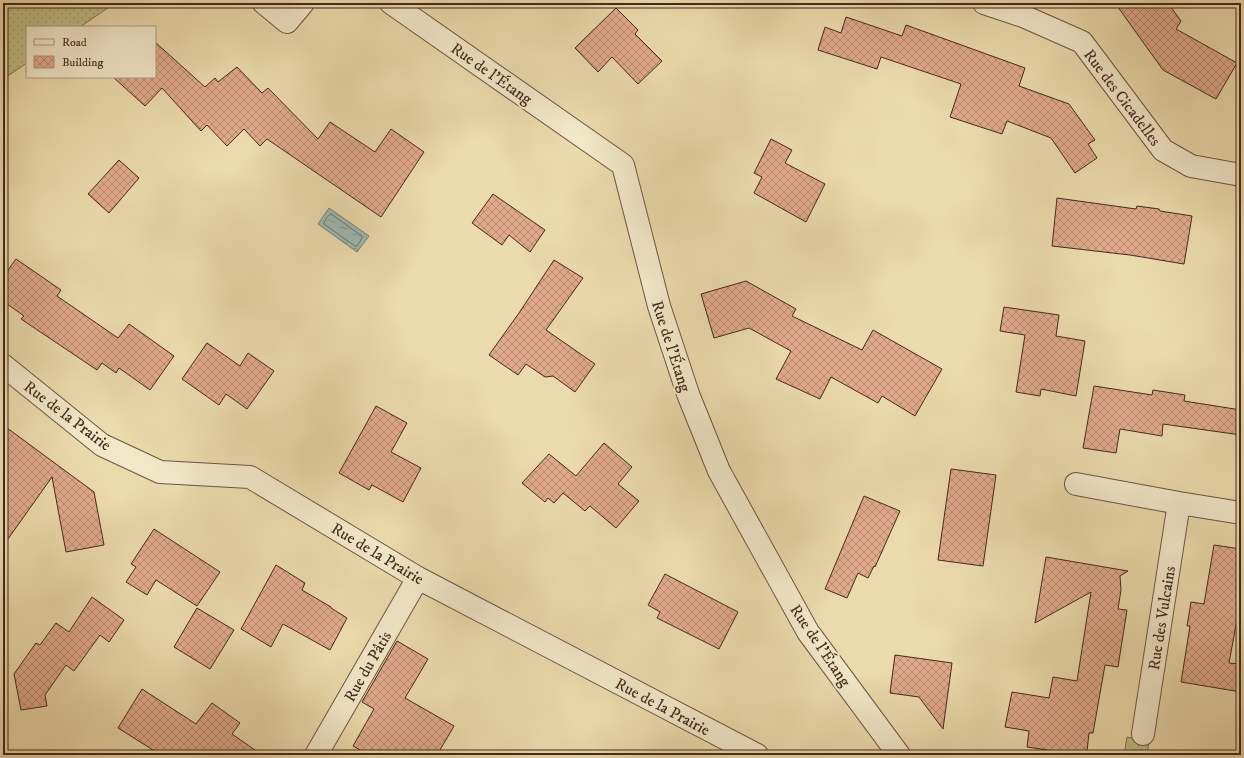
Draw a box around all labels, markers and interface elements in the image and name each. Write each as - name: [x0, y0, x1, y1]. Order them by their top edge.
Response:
- legend: [26, 26, 156, 78]
- text: Road: [62, 35, 87, 50]
- street label: Rue de l'Étang: [447, 38, 536, 109]
- street label: Rue des Cicadelles: [1079, 45, 1165, 150]
- text: Building: [62, 55, 103, 70]
- street label: Rue de l'Étang: [647, 298, 695, 395]
- street label: Rue de la Prairie: [20, 376, 115, 455]
- street label: Rue de la Prairie: [328, 518, 428, 589]
- street label: Rue des Vulcains: [1144, 565, 1180, 672]
- street label: Rue de l'Étang: [785, 601, 855, 691]
- street label: Rue du Pâtis: [340, 628, 396, 705]
- street label: Rue de la Prairie: [612, 674, 714, 740]

